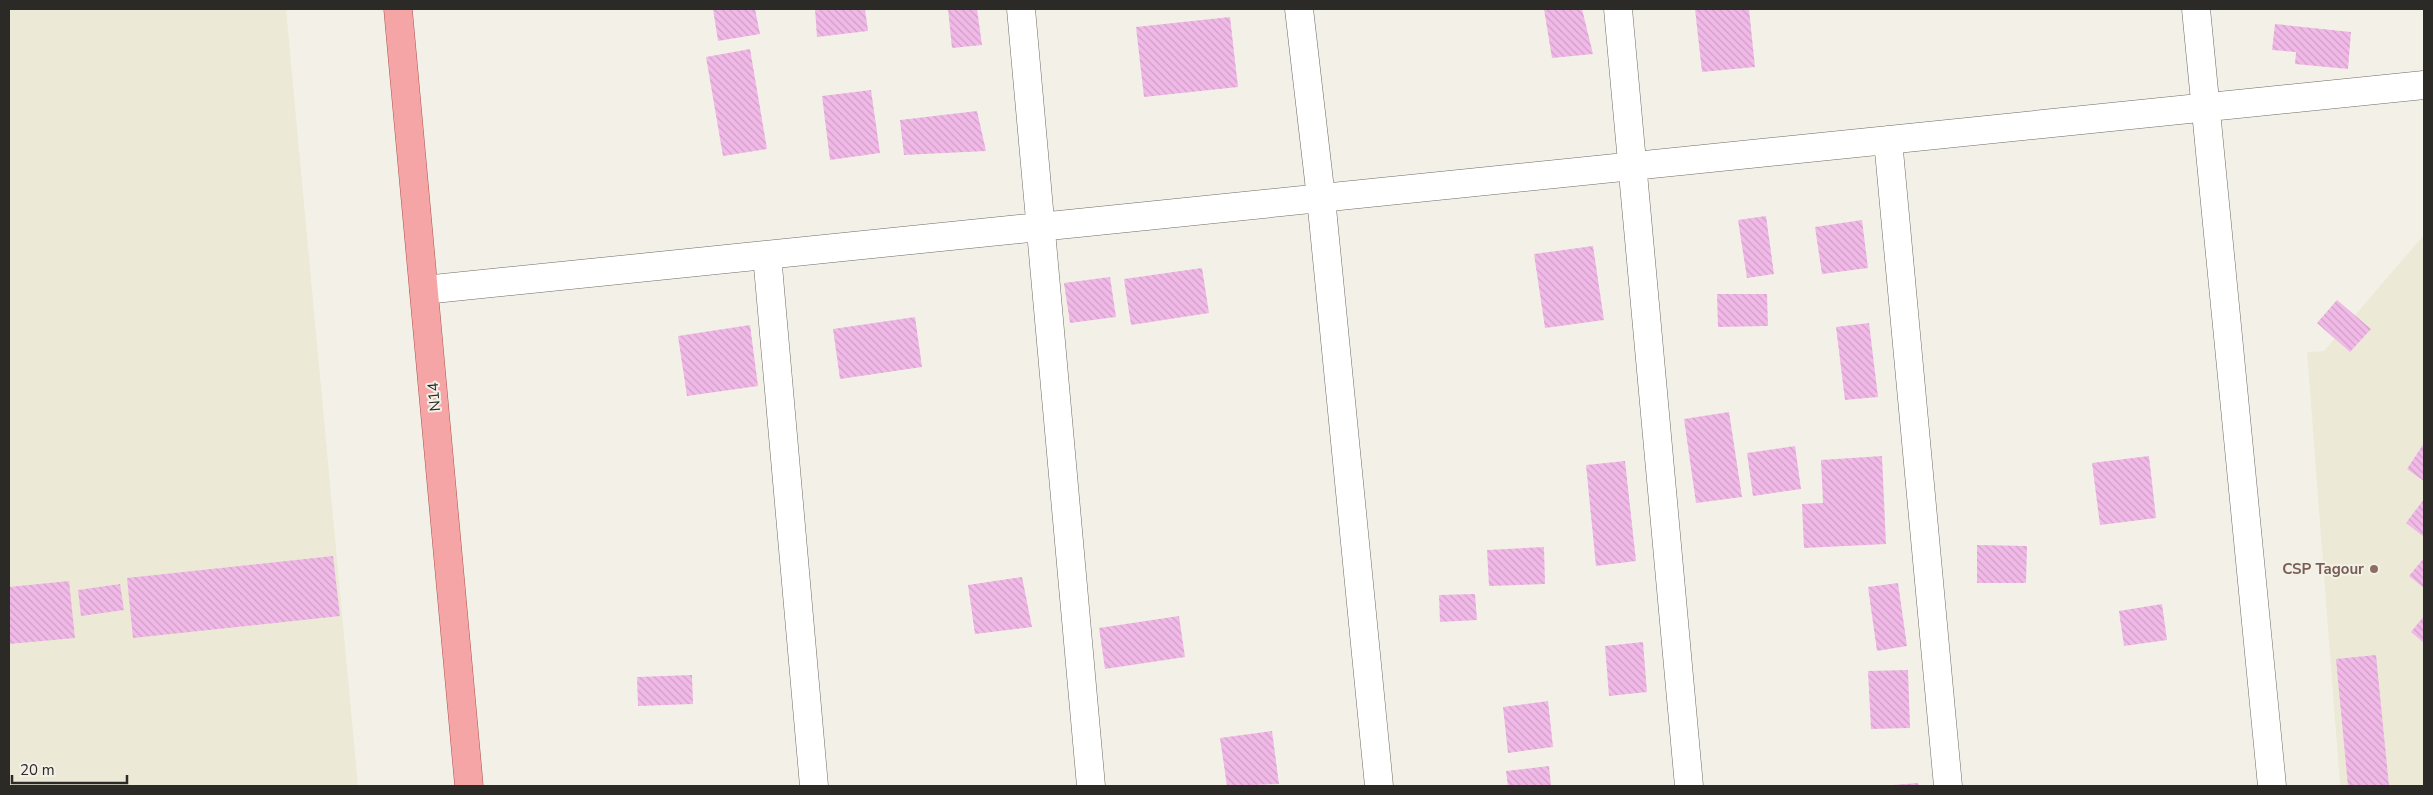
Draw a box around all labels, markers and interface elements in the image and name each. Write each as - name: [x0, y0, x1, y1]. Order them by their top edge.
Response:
- street label: N14: [423, 382, 445, 412]
- place label: CSP Tagour: [2282, 559, 2364, 579]
- marker: CSP Tagour: [2368, 563, 2380, 575]
- scale bar: [12, 752, 128, 784]
- text: 20 m: [20, 760, 55, 780]

